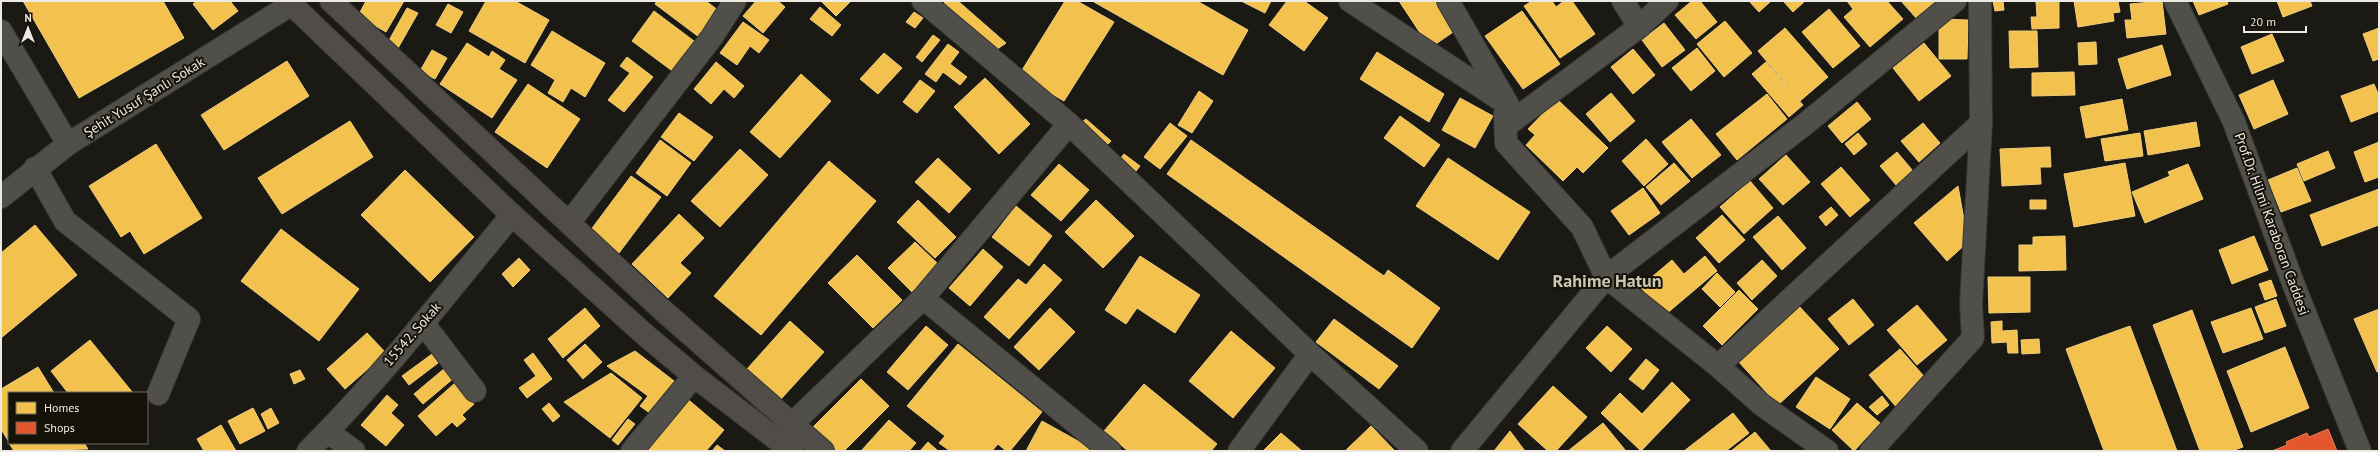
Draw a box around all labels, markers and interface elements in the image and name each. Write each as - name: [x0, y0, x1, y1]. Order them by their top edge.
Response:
- north arrow: [8, 8, 48, 48]
- scale bar: [2244, 8, 2306, 34]
- text: N: [24, 11, 32, 25]
- text: 20 m: [2250, 14, 2276, 29]
- street label: Şehit Yusuf Şanlı Sokak: [80, 52, 208, 141]
- street label: Prof.Dr. Hilmi Karaboran Caddesi: [2231, 130, 2313, 318]
- district label: Rahime Hatun: [1552, 269, 1662, 292]
- street label: 15542. Sokak: [379, 298, 445, 370]
- legend: [8, 392, 148, 444]
- text: Homes: [44, 400, 79, 415]
- text: Shops: [44, 420, 75, 435]

